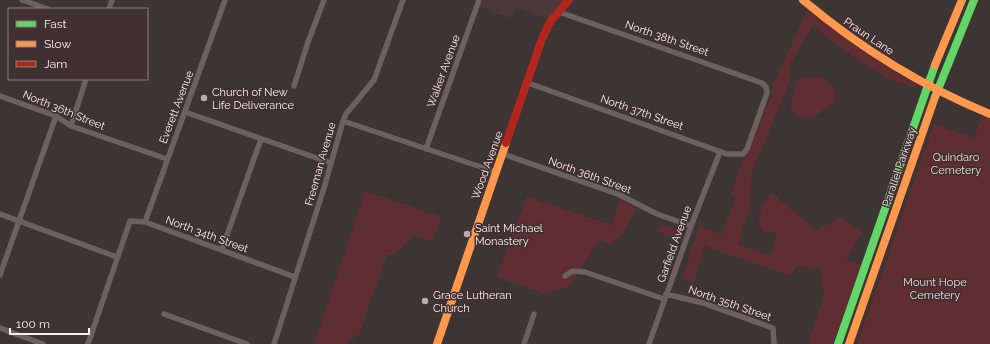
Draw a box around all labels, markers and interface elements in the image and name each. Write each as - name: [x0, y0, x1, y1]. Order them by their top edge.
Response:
- legend: [8, 8, 148, 80]
- street label: Praun Lane: [841, 15, 897, 58]
- text: Fast: [44, 17, 67, 31]
- street label: North 38th Street: [623, 18, 711, 59]
- street label: Walker Avenue: [424, 32, 463, 109]
- text: Slow: [44, 37, 71, 51]
- text: Jam: [44, 57, 67, 71]
- street label: Everett Avenue: [157, 68, 197, 146]
- place label: Church of New Life Deliverance: [212, 86, 295, 112]
- street label: North 36th Street: [21, 88, 107, 133]
- street label: North 37th Street: [599, 92, 685, 133]
- marker: Church of New Life Deliverance: [199, 93, 209, 103]
- street label: Freeman Avenue: [302, 120, 339, 207]
- street label: Parallel Parkway: [880, 126, 919, 209]
- street label: Wood Avenue: [469, 129, 506, 201]
- park label: Quindaro Cemetery: [931, 151, 981, 177]
- street label: North 36th Street: [546, 154, 634, 197]
- street label: Garfield Avenue: [655, 204, 695, 284]
- street label: North 34th Street: [164, 213, 250, 256]
- place label: Saint Michael Monastery: [475, 222, 543, 248]
- marker: Saint Michael Monastery: [462, 229, 472, 239]
- park label: Mount Hope Cemetery: [903, 276, 967, 302]
- street label: North 35th Street: [687, 283, 773, 324]
- place label: Grace Lutheran Church: [433, 289, 512, 315]
- marker: Grace Lutheran Church: [420, 296, 430, 306]
- scale bar: [10, 310, 89, 336]
- text: 100 m: [16, 317, 50, 331]

